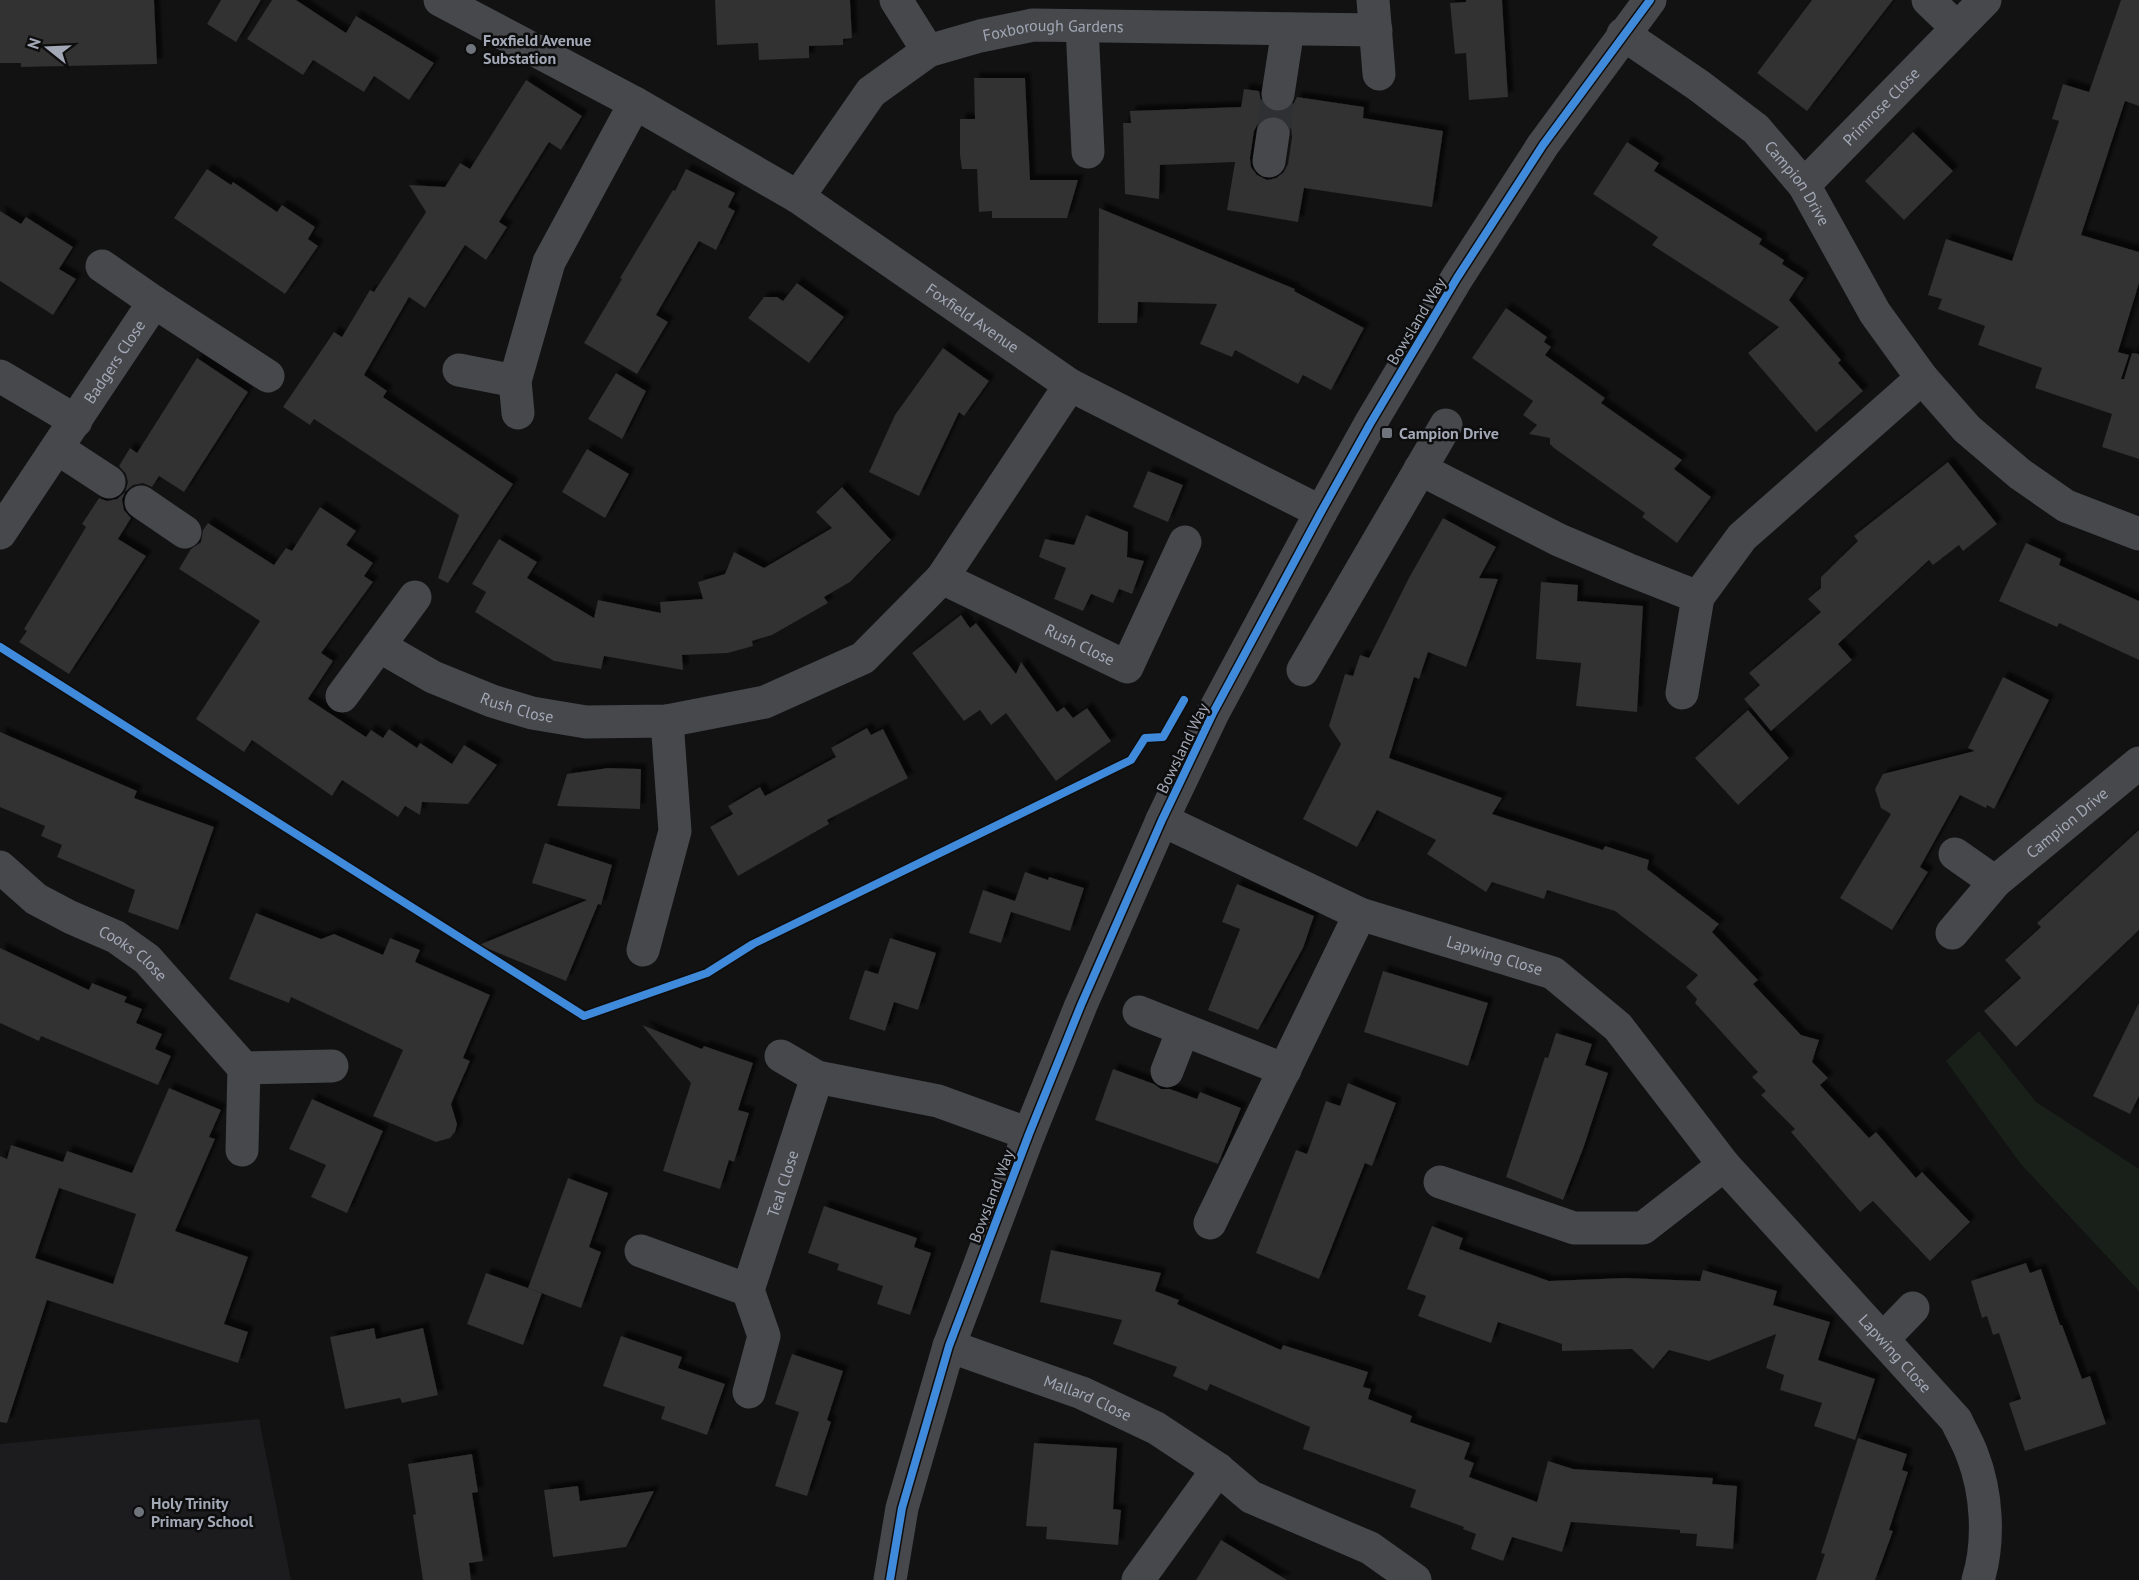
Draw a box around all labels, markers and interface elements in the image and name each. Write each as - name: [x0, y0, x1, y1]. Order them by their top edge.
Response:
- street label: Foxborough Gardens: [981, 15, 1124, 45]
- north arrow: [18, 18, 78, 78]
- place label: Foxfield Avenue Substation: [483, 30, 591, 68]
- text: N: [23, 35, 45, 51]
- marker: Foxfield Avenue Substation: [464, 42, 478, 56]
- street label: Primrose Close: [1838, 63, 1924, 150]
- street label: Campion Drive: [1760, 136, 1835, 229]
- street label: Bowsland Way: [1382, 273, 1450, 368]
- street label: Foxfield Avenue: [922, 279, 1023, 357]
- street label: Badgers Close: [79, 316, 149, 407]
- place label: Campion Drive: [1399, 423, 1499, 443]
- marker: Campion Drive: [1380, 426, 1394, 440]
- street label: Rush Close: [1042, 619, 1118, 670]
- street label: Rush Close: [478, 687, 555, 726]
- street label: Bowsland Way: [1151, 699, 1213, 797]
- street label: Campion Drive: [2022, 783, 2112, 862]
- street label: Cooks Close: [96, 921, 172, 985]
- street label: Lapwing Close: [1444, 931, 1545, 979]
- street label: Bowsland Way: [964, 1146, 1018, 1245]
- street label: Teal Close: [762, 1147, 803, 1219]
- street label: Lapwing Close: [1854, 1310, 1936, 1397]
- street label: Mallard Close: [1041, 1370, 1135, 1425]
- place label: Holy Trinity Primary School: [151, 1493, 253, 1531]
- marker: Holy Trinity Primary School: [132, 1505, 146, 1519]

